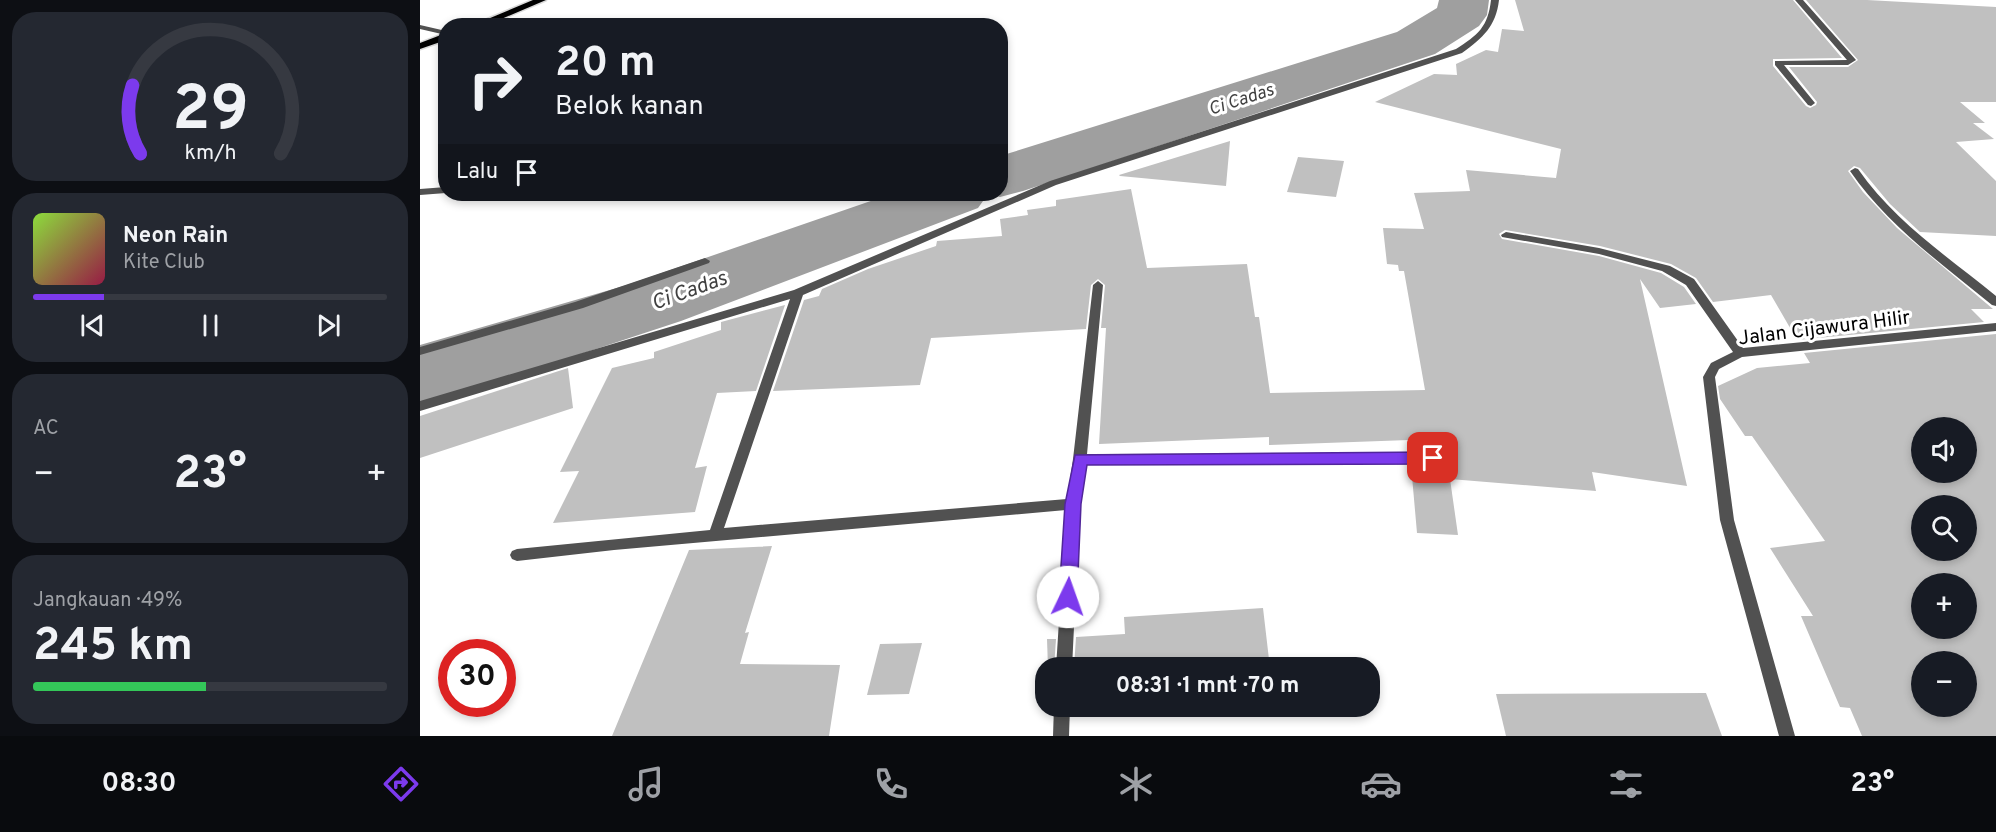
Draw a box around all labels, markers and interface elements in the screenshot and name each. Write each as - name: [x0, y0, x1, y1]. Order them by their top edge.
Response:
- text: 20 m: [555, 38, 656, 91]
- icon: right: [456, 42, 534, 120]
- text: 29: [172, 73, 248, 152]
- water label: Ci Cadas: [1206, 79, 1278, 122]
- text: Belok kanan: [555, 90, 704, 124]
- text: km/h: [184, 140, 236, 167]
- icon: arrive: [510, 156, 543, 189]
- text: Lalu: [456, 159, 498, 186]
- text: Neon Rain: [123, 223, 228, 250]
- text: Kite Club: [123, 250, 205, 276]
- water label: Ci Cadas: [648, 265, 731, 318]
- street label: Jalan Cijawura Hilir: [1737, 306, 1912, 352]
- icon: previous: [76, 309, 109, 342]
- icon: pause: [194, 309, 227, 342]
- icon: next: [312, 309, 345, 342]
- text: AC: [33, 416, 59, 442]
- map controls: [1911, 417, 1977, 717]
- button: sound: [1911, 417, 1977, 483]
- pin: [1407, 432, 1458, 483]
- icon: arrive: [1416, 441, 1449, 474]
- text: 23°: [173, 447, 247, 504]
- text: −: [33, 455, 54, 497]
- text: +: [366, 455, 387, 497]
- button: search: [1911, 495, 1977, 561]
- position arrow: [1036, 565, 1100, 629]
- button: +: [1911, 573, 1977, 639]
- text: Jangkauan · 49%: [33, 588, 182, 614]
- text: 245 km: [33, 619, 193, 676]
- speed limit sign: 30: [438, 639, 516, 717]
- button: −: [1911, 651, 1977, 717]
- text: 08:31 · 1 mnt · 70 m: [1116, 673, 1299, 700]
- icon: directions: [380, 763, 422, 805]
- icon: music: [625, 763, 667, 805]
- icon: phone: [870, 763, 912, 805]
- icon: climate: [1115, 763, 1157, 805]
- icon: car: [1360, 763, 1402, 805]
- icon: filters: [1605, 763, 1647, 805]
- text: 08:30: [102, 767, 176, 801]
- text: 23°: [1850, 767, 1894, 801]

